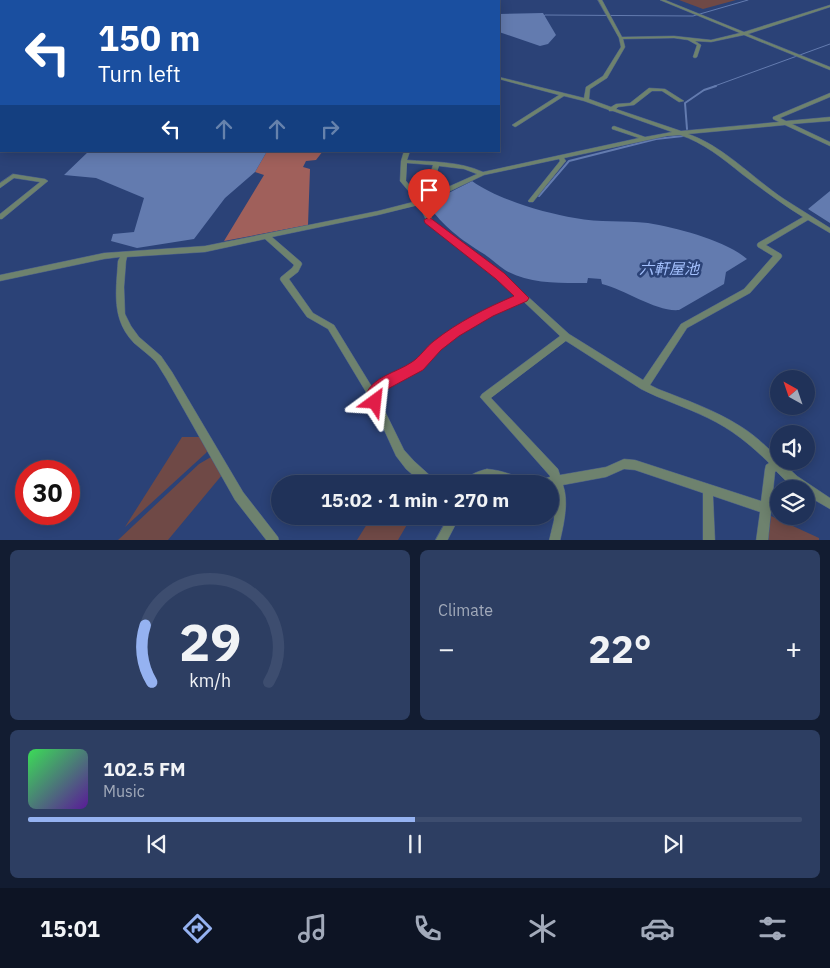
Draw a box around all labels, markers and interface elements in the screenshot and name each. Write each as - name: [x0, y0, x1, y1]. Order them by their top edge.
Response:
- text: 150 m: [98, 15, 201, 61]
- icon: left: [15, 20, 80, 85]
- text: Turn left: [98, 59, 181, 88]
- icon: left: [157, 115, 185, 143]
- icon: ahead: [210, 115, 238, 143]
- icon: ahead: [263, 115, 291, 143]
- icon: right: [316, 115, 344, 143]
- pin: [408, 169, 450, 220]
- icon: arrive: [415, 176, 443, 204]
- water label: 六軒屋池: [639, 259, 701, 278]
- north arrow: [770, 370, 815, 415]
- map controls: [770, 370, 815, 525]
- position arrow: [348, 375, 400, 427]
- button: sound: [770, 425, 815, 470]
- speed limit sign: 30: [15, 460, 80, 525]
- button: layers: [770, 480, 815, 525]
- text: 15:02 · 1 min · 270 m: [321, 488, 509, 512]
- text: Climate: [438, 600, 493, 620]
- text: 29: [179, 608, 241, 675]
- text: 22°: [588, 624, 652, 673]
- text: −: [438, 630, 455, 667]
- text: +: [785, 630, 802, 667]
- text: km/h: [189, 669, 231, 692]
- text: 102.5 FM: [103, 757, 186, 781]
- text: Music: [103, 781, 145, 801]
- icon: previous: [143, 830, 171, 858]
- icon: pause: [401, 830, 429, 858]
- icon: next: [659, 830, 687, 858]
- icon: directions: [180, 911, 215, 946]
- icon: music: [295, 911, 330, 946]
- icon: phone: [410, 911, 445, 946]
- icon: climate: [525, 911, 560, 946]
- icon: car: [640, 911, 675, 946]
- icon: filters: [755, 911, 790, 946]
- text: 15:01: [40, 914, 100, 943]

